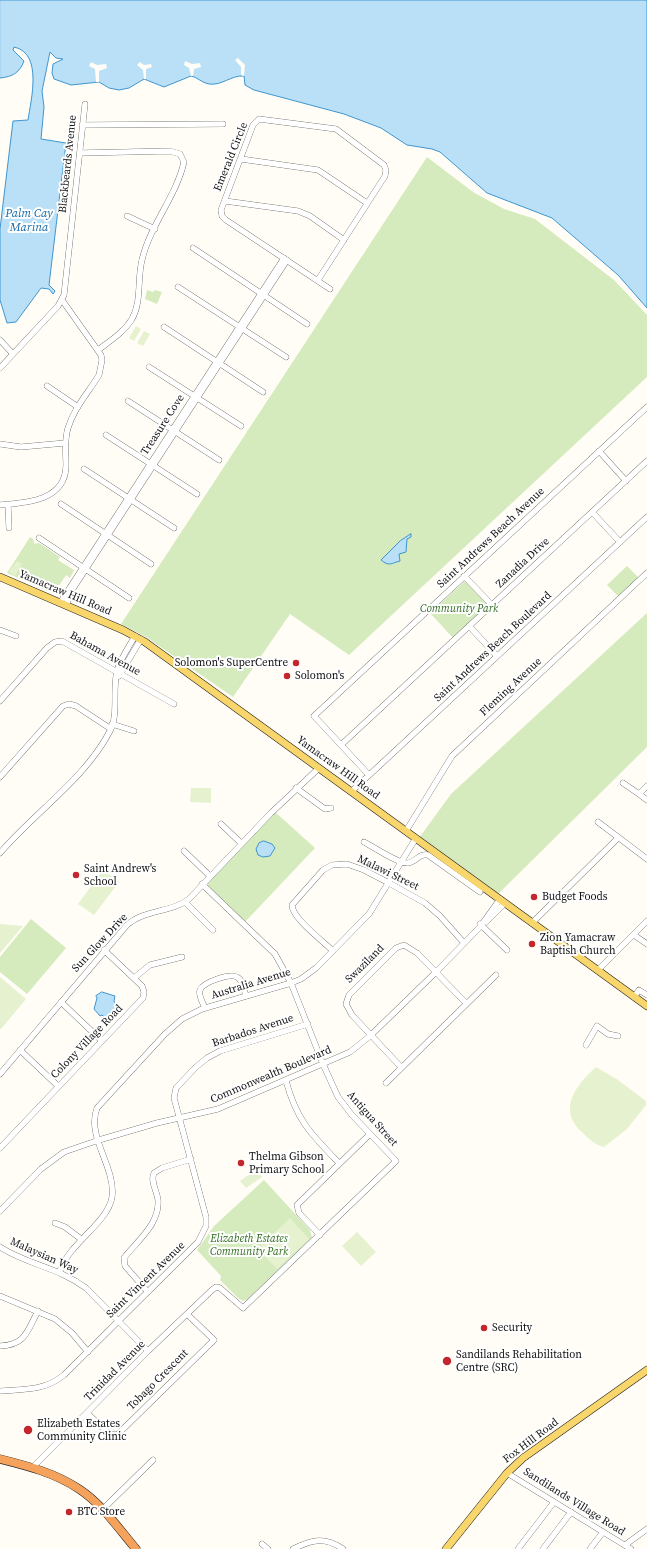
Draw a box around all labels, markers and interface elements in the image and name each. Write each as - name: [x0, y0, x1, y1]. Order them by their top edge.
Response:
- street label: Blackbeards Avenue: [56, 114, 80, 214]
- street label: Emerald Circle: [211, 121, 251, 193]
- water label: Palm Cay Marina: [5, 207, 53, 235]
- street label: Treasure Cove: [138, 392, 188, 458]
- street label: Saint Andrews Beach Avenue: [435, 485, 547, 591]
- street label: Zanadia Drive: [494, 535, 552, 591]
- street label: Yamacraw Hill Road: [17, 568, 113, 618]
- street label: Saint Andrews Beach Boulevard: [432, 589, 554, 705]
- park label: Community Park: [420, 602, 498, 616]
- street label: Bahama Avenue: [67, 629, 143, 679]
- street label: Fleming Avenue: [477, 655, 545, 719]
- place label: Solomon's SuperCentre: [175, 656, 288, 670]
- marker: Solomon's SuperCentre: [291, 658, 301, 668]
- place label: Solomon's: [295, 669, 344, 683]
- marker: Solomon's: [282, 671, 292, 681]
- street label: Yamacraw Hill Road: [294, 733, 382, 803]
- street label: Malawi Street: [355, 852, 421, 894]
- place label: Saint Andrew's School: [84, 862, 156, 888]
- marker: Saint Andrew's School: [71, 870, 81, 880]
- place label: Budget Foods: [542, 890, 607, 904]
- marker: Budget Foods: [529, 892, 539, 902]
- street label: Sun Glow Drive: [69, 911, 131, 975]
- place label: Zion Yamacraw Baptish Church: [540, 931, 616, 957]
- marker: Zion Yamacraw Baptish Church: [527, 939, 537, 949]
- street label: Swaziland: [343, 942, 387, 986]
- street label: Australia Avenue: [209, 966, 293, 1002]
- street label: Colony Village Road: [48, 1002, 126, 1082]
- street label: Barbados Avenue: [211, 1012, 295, 1050]
- street label: Commonwealth Boulevard: [208, 1043, 334, 1107]
- street label: Antigua Street: [344, 1089, 400, 1149]
- place label: Thelma Gibson Primary School: [249, 1150, 324, 1176]
- marker: Thelma Gibson Primary School: [236, 1158, 246, 1168]
- park label: Elizabeth Estates Community Park: [210, 1232, 288, 1258]
- street label: Malaysian Way: [8, 1235, 80, 1277]
- street label: Saint Vincent Avenue: [104, 1239, 188, 1321]
- place label: Security: [492, 1321, 532, 1335]
- marker: Security: [479, 1323, 489, 1333]
- street label: Trinidad Avenue: [82, 1338, 148, 1404]
- street label: Tobago Crescent: [125, 1347, 191, 1413]
- place label: Sandilands Rehabilitation Centre (SRC): [456, 1348, 582, 1374]
- marker: Sandilands Rehabilitation Centre (SRC): [441, 1355, 453, 1367]
- street label: Fox Hill Road: [501, 1416, 561, 1466]
- place label: Elizabeth Estates Community Clinic: [37, 1417, 127, 1443]
- marker: Elizabeth Estates Community Clinic: [22, 1424, 34, 1436]
- street label: Sandilands Village Road: [521, 1465, 627, 1539]
- place label: BTC Store: [77, 1505, 125, 1519]
- marker: BTC Store: [64, 1507, 74, 1517]

